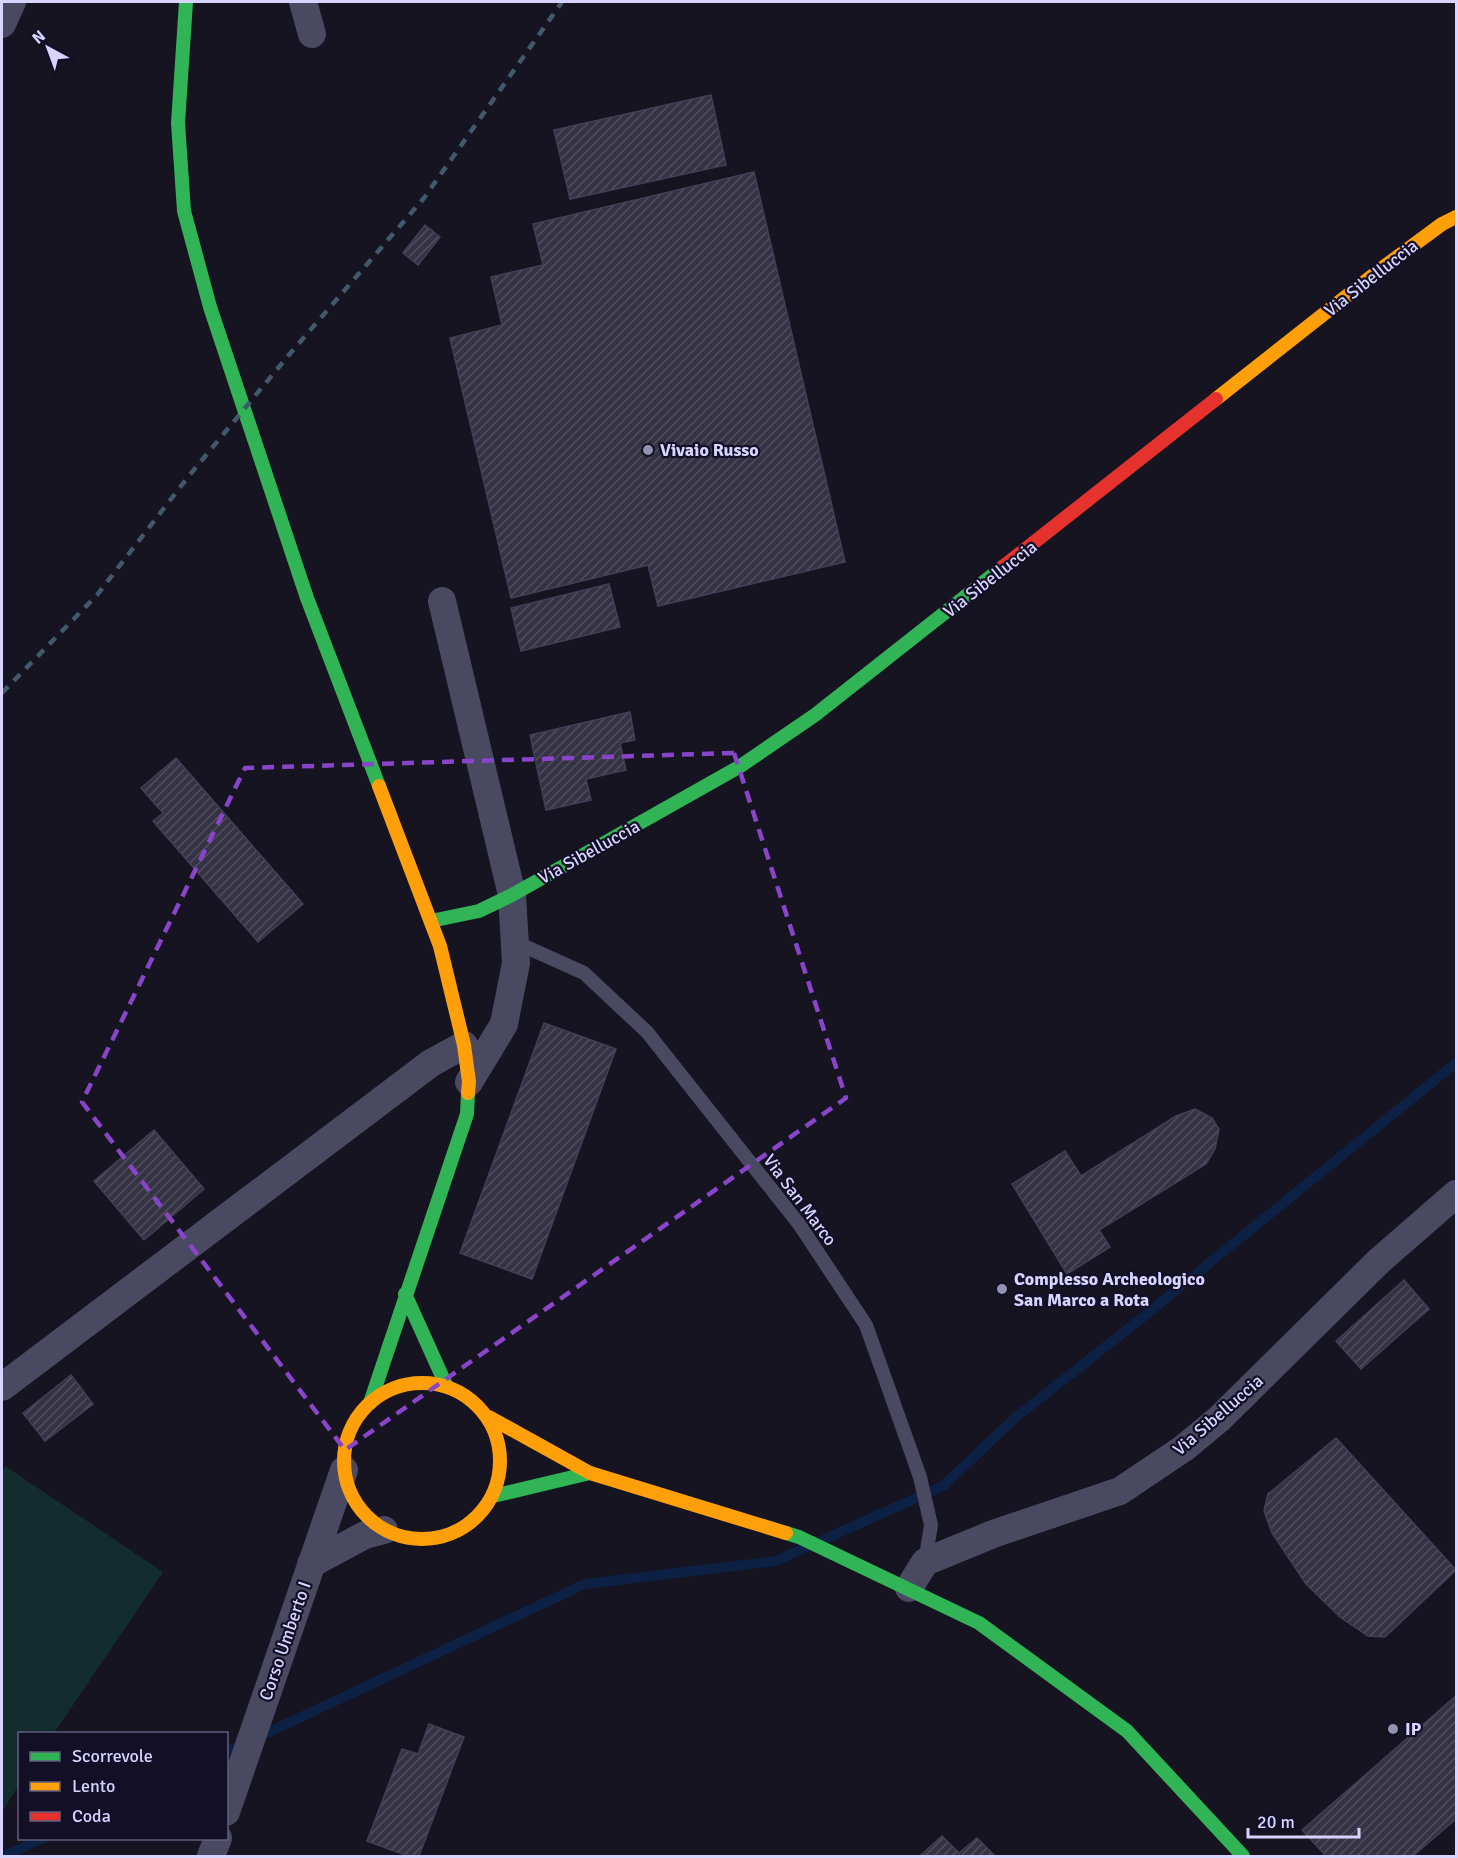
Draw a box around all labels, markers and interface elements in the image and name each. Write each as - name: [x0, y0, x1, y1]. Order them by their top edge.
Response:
- north arrow: [18, 18, 78, 78]
- text: N: [28, 26, 50, 49]
- street label: Via Sibelluccia: [1320, 235, 1422, 321]
- place label: Vivaio Russo: [660, 439, 759, 461]
- marker: Vivaio Russo: [641, 443, 655, 457]
- street label: Via Sibelluccia: [939, 536, 1041, 622]
- street label: Via Sibelluccia: [534, 815, 644, 889]
- street label: Via San Marco: [758, 1150, 842, 1250]
- place label: Complesso Archeologico San Marco a Rota: [1014, 1268, 1205, 1311]
- marker: Complesso Archeologico San Marco a Rota: [995, 1282, 1009, 1296]
- street label: Via Sibelluccia: [1168, 1370, 1268, 1460]
- street label: Corso Umberto I: [254, 1579, 316, 1703]
- place label: IP: [1405, 1718, 1422, 1740]
- marker: IP: [1386, 1722, 1400, 1736]
- legend: [18, 1732, 228, 1840]
- text: Scorrevole: [72, 1745, 153, 1767]
- text: Lento: [72, 1775, 115, 1797]
- scale bar: [1248, 1801, 1359, 1839]
- text: Coda: [72, 1805, 111, 1827]
- text: 20 m: [1257, 1811, 1295, 1833]

